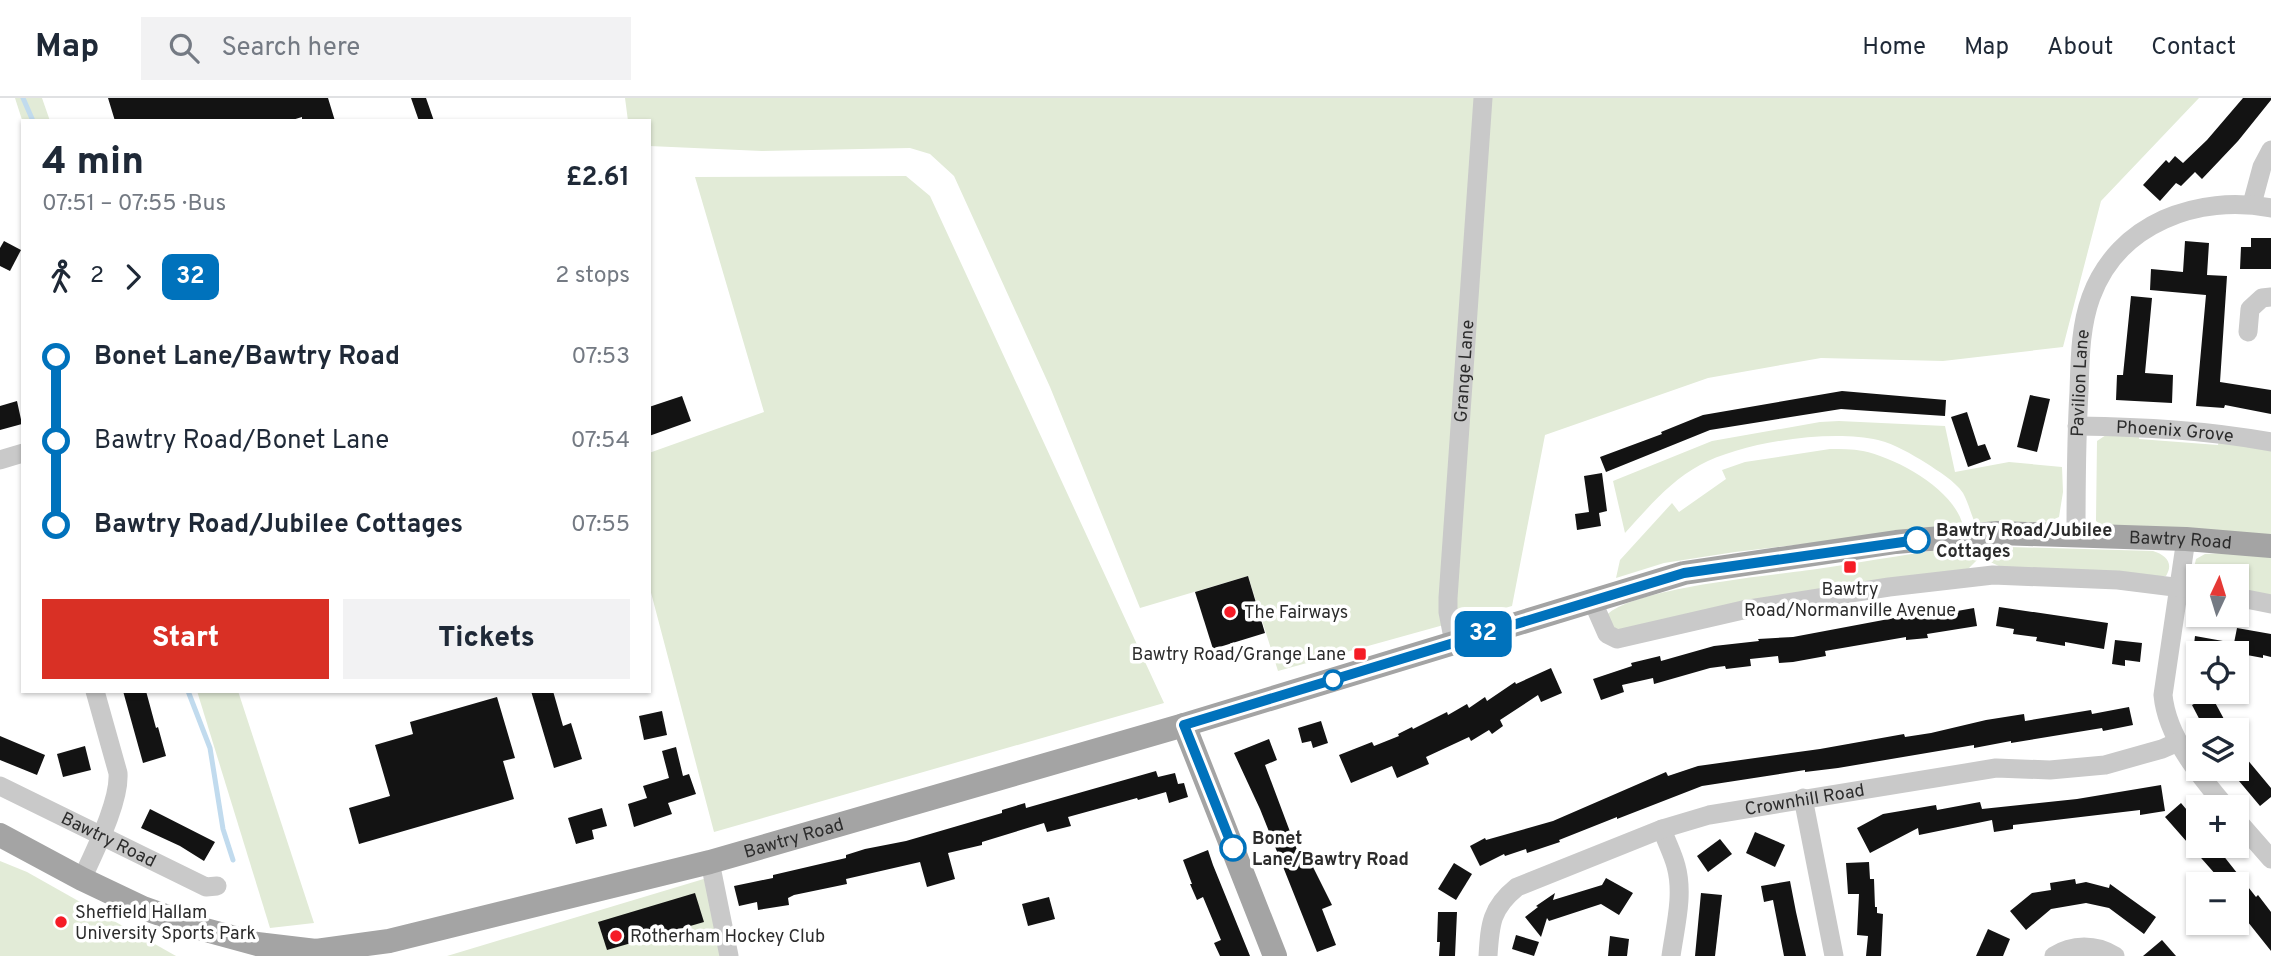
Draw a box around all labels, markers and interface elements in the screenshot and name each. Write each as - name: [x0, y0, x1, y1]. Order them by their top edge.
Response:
- search box: [141, 17, 631, 80]
- text: Map: [35, 27, 99, 69]
- icon: search: [165, 29, 203, 67]
- text: Search here: [221, 32, 360, 65]
- text: Home: [1862, 33, 1926, 63]
- text: Map: [1964, 33, 2009, 63]
- text: About: [2047, 33, 2113, 63]
- text: Contact: [2151, 33, 2236, 63]
- text: 4 min: [42, 139, 144, 188]
- text: £2.61: [566, 162, 630, 195]
- text: 07:51 – 07:55 · Bus: [42, 190, 226, 219]
- icon: walk: [42, 258, 80, 296]
- icon: forward: [114, 258, 152, 296]
- text: 2: [90, 262, 104, 291]
- text: 32: [176, 262, 205, 292]
- text: 2 stops: [555, 262, 630, 291]
- street label: Grange Lane: [1450, 319, 1480, 423]
- street label: Pavilion Lane: [2067, 328, 2096, 437]
- text: Bonet Lane/Bawtry Road: [94, 341, 400, 374]
- text: 07:53: [572, 343, 630, 372]
- street label: Phoenix Grove: [2116, 417, 2235, 449]
- text: Bawtry Road/Bonet Lane: [94, 425, 389, 458]
- text: 07:54: [571, 427, 630, 456]
- text: Bawtry Road/Jubilee Cottages: [94, 509, 463, 542]
- text: 07:55: [571, 511, 630, 540]
- place label: Bawtry Road/Jubilee Cottages: [1936, 520, 2112, 564]
- marker: Bawtry Road/Jubilee Cottages: [1904, 527, 1930, 553]
- street label: Bawtry Road: [2128, 527, 2233, 556]
- marker: Bawtry Road/Normanville Avenue: [1842, 559, 1858, 575]
- north arrow: [2186, 564, 2249, 626]
- map controls: [2186, 564, 2249, 935]
- place label: Bawtry Road/Normanville Avenue: [1744, 579, 1956, 623]
- button: Start: [42, 599, 329, 679]
- button: Tickets: [343, 599, 630, 679]
- place label: The Fairways: [1244, 602, 1348, 625]
- marker: The Fairways: [1222, 604, 1238, 620]
- line badge: 32: [1452, 611, 1514, 657]
- text: 32: [1469, 619, 1497, 649]
- button: locate: [2186, 641, 2249, 704]
- place label: Bawtry Road/Grange Lane: [1132, 644, 1346, 667]
- marker: Bawtry Road/Grange Lane: [1352, 646, 1368, 662]
- unlabelled marker: [1323, 670, 1343, 690]
- button: layers: [2186, 718, 2249, 781]
- street label: Crownhill Road: [1743, 780, 1866, 822]
- button: +: [2186, 795, 2249, 858]
- street label: Bawtry Road: [57, 808, 159, 874]
- street label: Bawtry Road: [741, 814, 847, 865]
- place label: Bonet Lane/Bawtry Road: [1252, 828, 1409, 872]
- marker: Bonet Lane/Bawtry Road: [1220, 835, 1246, 861]
- button: −: [2186, 872, 2249, 935]
- place label: Sheffield Hallam University Sports Park: [75, 902, 256, 946]
- marker: Sheffield Hallam University Sports Park: [53, 914, 69, 930]
- place label: Rotherham Hockey Club: [630, 926, 825, 949]
- marker: Rotherham Hockey Club: [608, 928, 624, 944]

